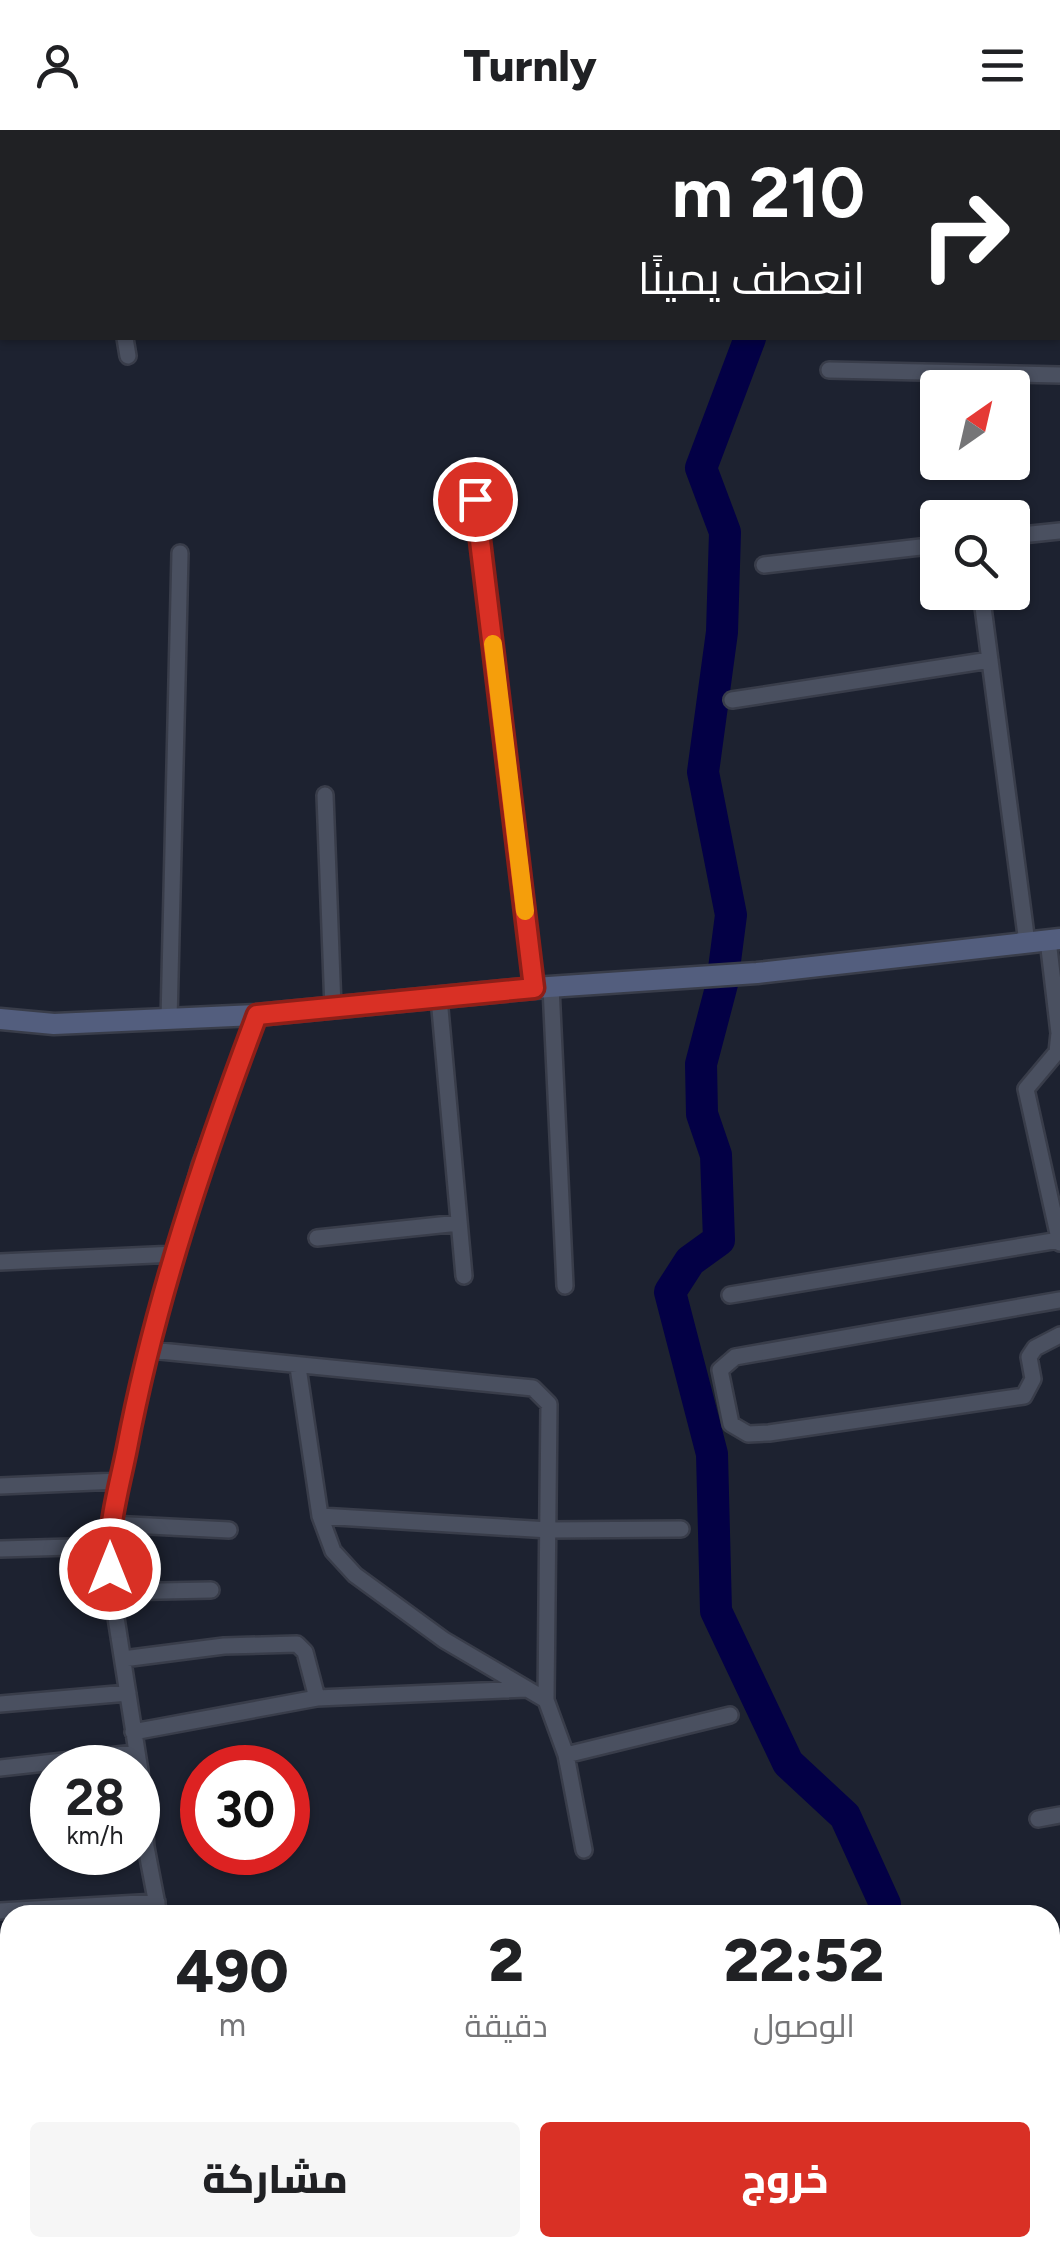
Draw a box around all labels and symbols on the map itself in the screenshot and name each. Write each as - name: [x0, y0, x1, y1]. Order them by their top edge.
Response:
- north arrow: [920, 370, 1030, 480]
- pin: [433, 457, 518, 542]
- position arrow: [58, 1517, 162, 1621]
- speed limit sign: 30: [180, 1745, 310, 1875]

